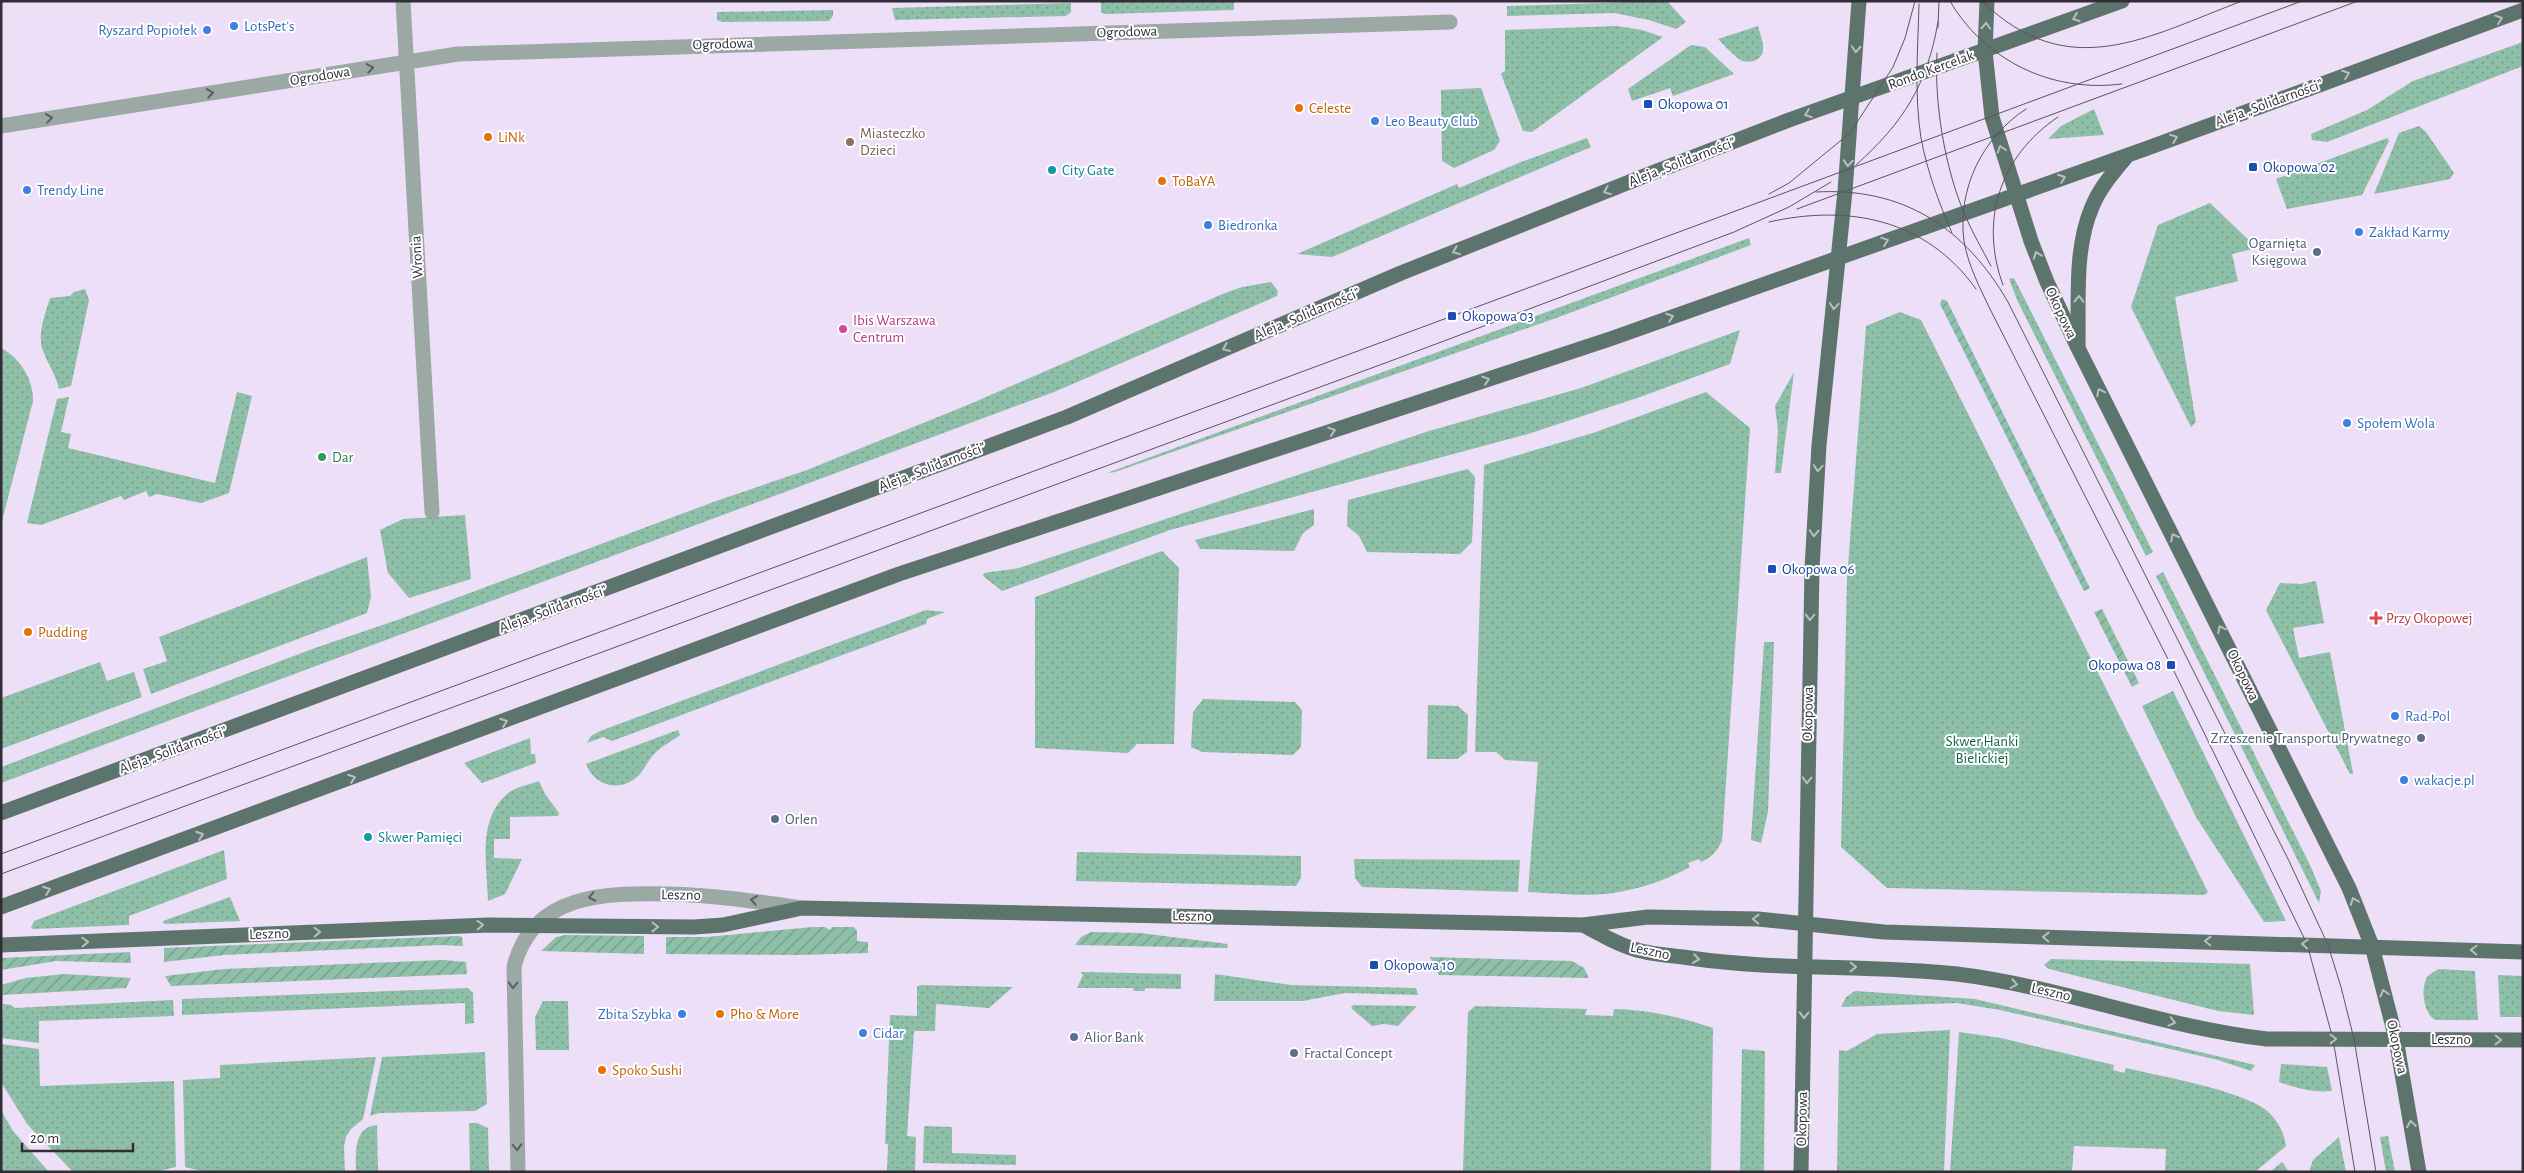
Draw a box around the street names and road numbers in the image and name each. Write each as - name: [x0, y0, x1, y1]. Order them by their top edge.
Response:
- street label: Ogrodowa: [1096, 23, 1158, 41]
- street label: Ogrodowa: [692, 35, 754, 53]
- street label: Rondo Kercelak: [1886, 47, 1976, 92]
- street label: Ogrodowa: [289, 64, 351, 88]
- street label: Aleja „Solidarności”: [2213, 77, 2325, 129]
- street label: Aleja „Solidarności”: [1626, 135, 1738, 189]
- street label: Wronia: [408, 235, 426, 279]
- street label: Aleja „Solidarności”: [1252, 285, 1362, 343]
- street label: Okopowa: [2043, 285, 2079, 341]
- street label: Aleja „Solidarności”: [876, 440, 988, 494]
- street label: Aleja „Solidarności”: [497, 583, 609, 635]
- street label: Okopowa: [2224, 647, 2262, 703]
- street label: Okopowa: [1800, 686, 1816, 742]
- street label: Aleja „Solidarności”: [117, 724, 229, 776]
- street label: Leszno: [661, 887, 701, 903]
- street label: Leszno: [1172, 908, 1212, 924]
- street label: Leszno: [249, 926, 289, 942]
- street label: Leszno: [1629, 940, 1671, 962]
- street label: Leszno: [2030, 980, 2072, 1004]
- street label: Okopowa: [2384, 1018, 2410, 1076]
- street label: Leszno: [2431, 1032, 2471, 1047]
- street label: Okopowa: [1794, 1091, 1810, 1147]

